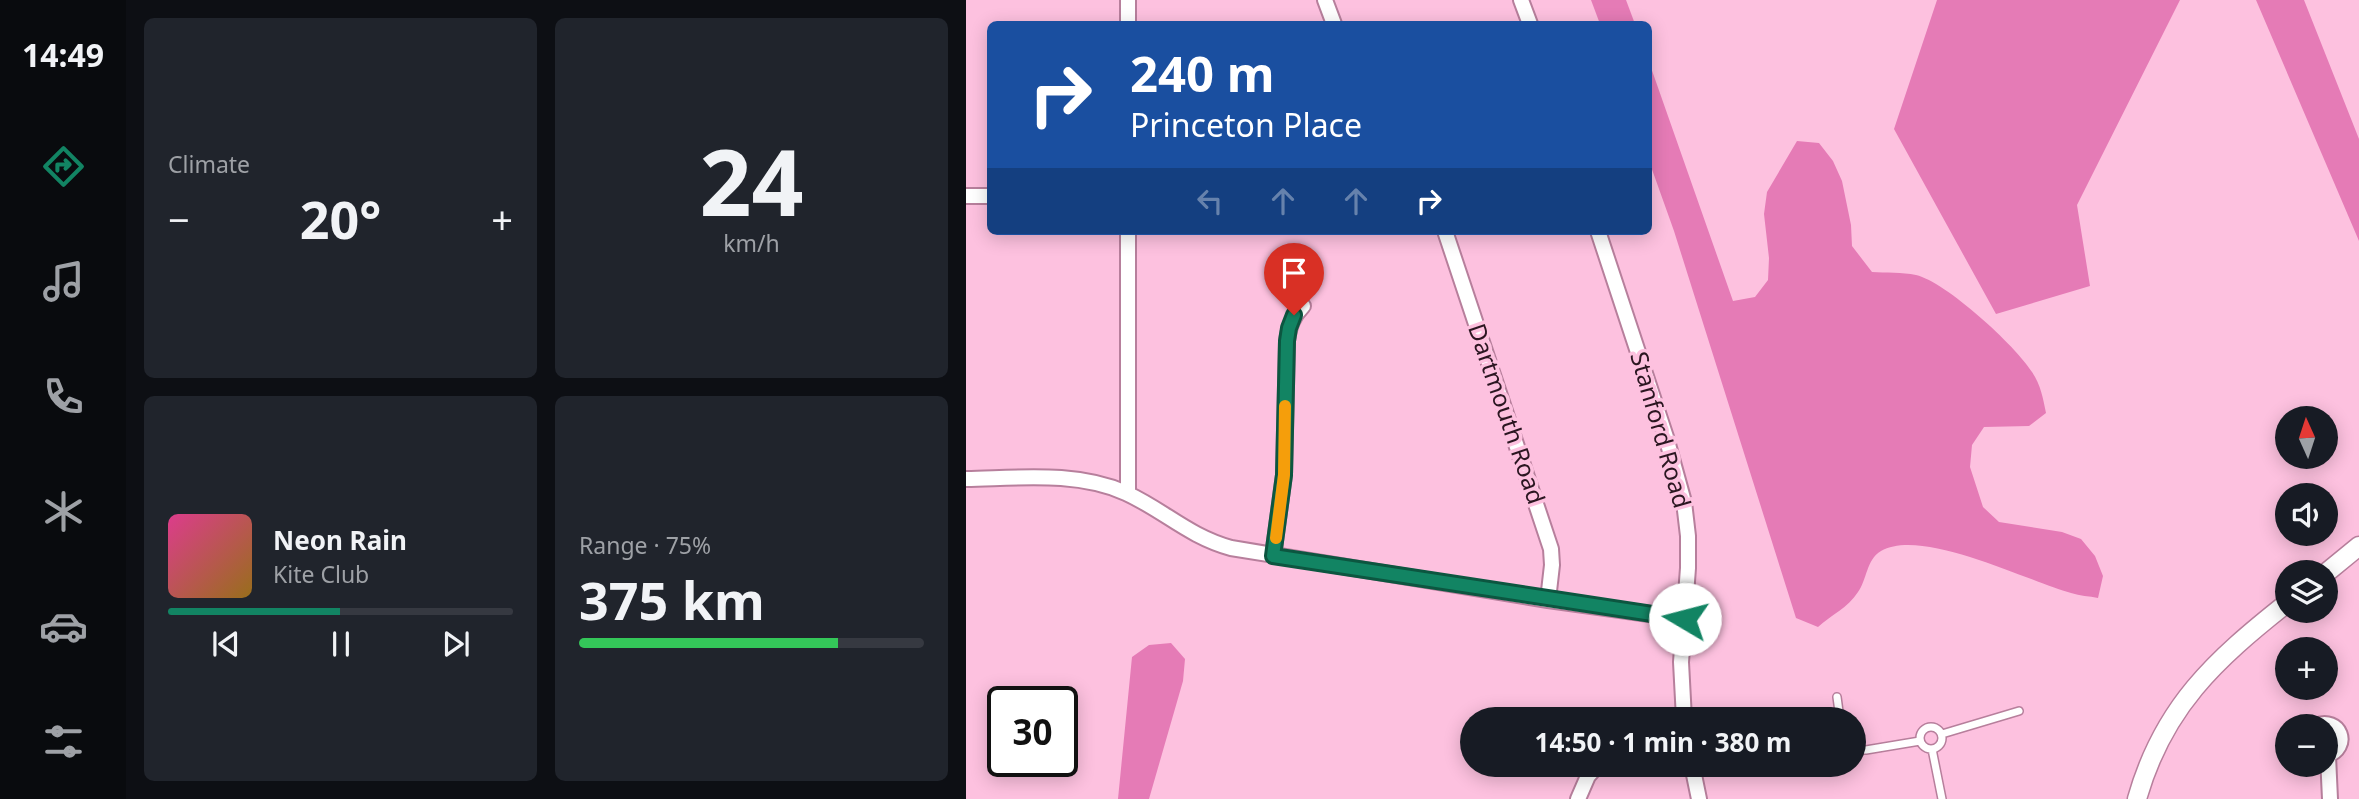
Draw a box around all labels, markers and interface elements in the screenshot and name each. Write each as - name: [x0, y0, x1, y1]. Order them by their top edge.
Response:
- text: 14:49: [22, 33, 104, 76]
- text: 240 m: [1130, 40, 1275, 106]
- icon: right: [1015, 49, 1106, 140]
- text: Princeton Place: [1130, 103, 1362, 146]
- text: 24: [699, 119, 804, 243]
- icon: directions: [39, 142, 88, 191]
- text: Climate: [168, 148, 250, 180]
- icon: left: [1191, 182, 1229, 220]
- icon: ahead: [1264, 182, 1302, 220]
- icon: ahead: [1337, 182, 1375, 220]
- icon: right: [1410, 182, 1448, 220]
- text: 20°: [300, 183, 381, 254]
- text: −: [168, 193, 190, 245]
- text: +: [491, 193, 513, 245]
- text: km/h: [723, 227, 780, 259]
- pin: [1264, 243, 1324, 315]
- icon: arrive: [1275, 254, 1313, 292]
- icon: music: [39, 257, 88, 306]
- street label: Dartmouth Road: [1461, 319, 1554, 508]
- street label: Stanford Road: [1623, 348, 1699, 512]
- icon: phone: [39, 372, 88, 421]
- north arrow: [2275, 406, 2338, 469]
- map controls: [2275, 406, 2338, 777]
- button: sound: [2275, 483, 2338, 546]
- icon: climate: [39, 487, 88, 536]
- text: Neon Rain: [273, 522, 407, 558]
- text: Range · 75%: [579, 529, 711, 561]
- text: Kite Club: [273, 558, 369, 590]
- button: layers: [2275, 560, 2338, 623]
- text: 375 km: [579, 564, 765, 635]
- position arrow: [1648, 582, 1722, 656]
- icon: car: [39, 602, 88, 651]
- icon: previous: [207, 625, 245, 663]
- icon: pause: [322, 625, 360, 663]
- icon: next: [437, 625, 475, 663]
- button: +: [2275, 637, 2338, 700]
- speed limit sign: 30: [987, 686, 1078, 777]
- button: −: [2275, 714, 2338, 777]
- icon: filters: [39, 717, 88, 766]
- text: 14:50 · 1 min · 380 m: [1535, 724, 1791, 760]

